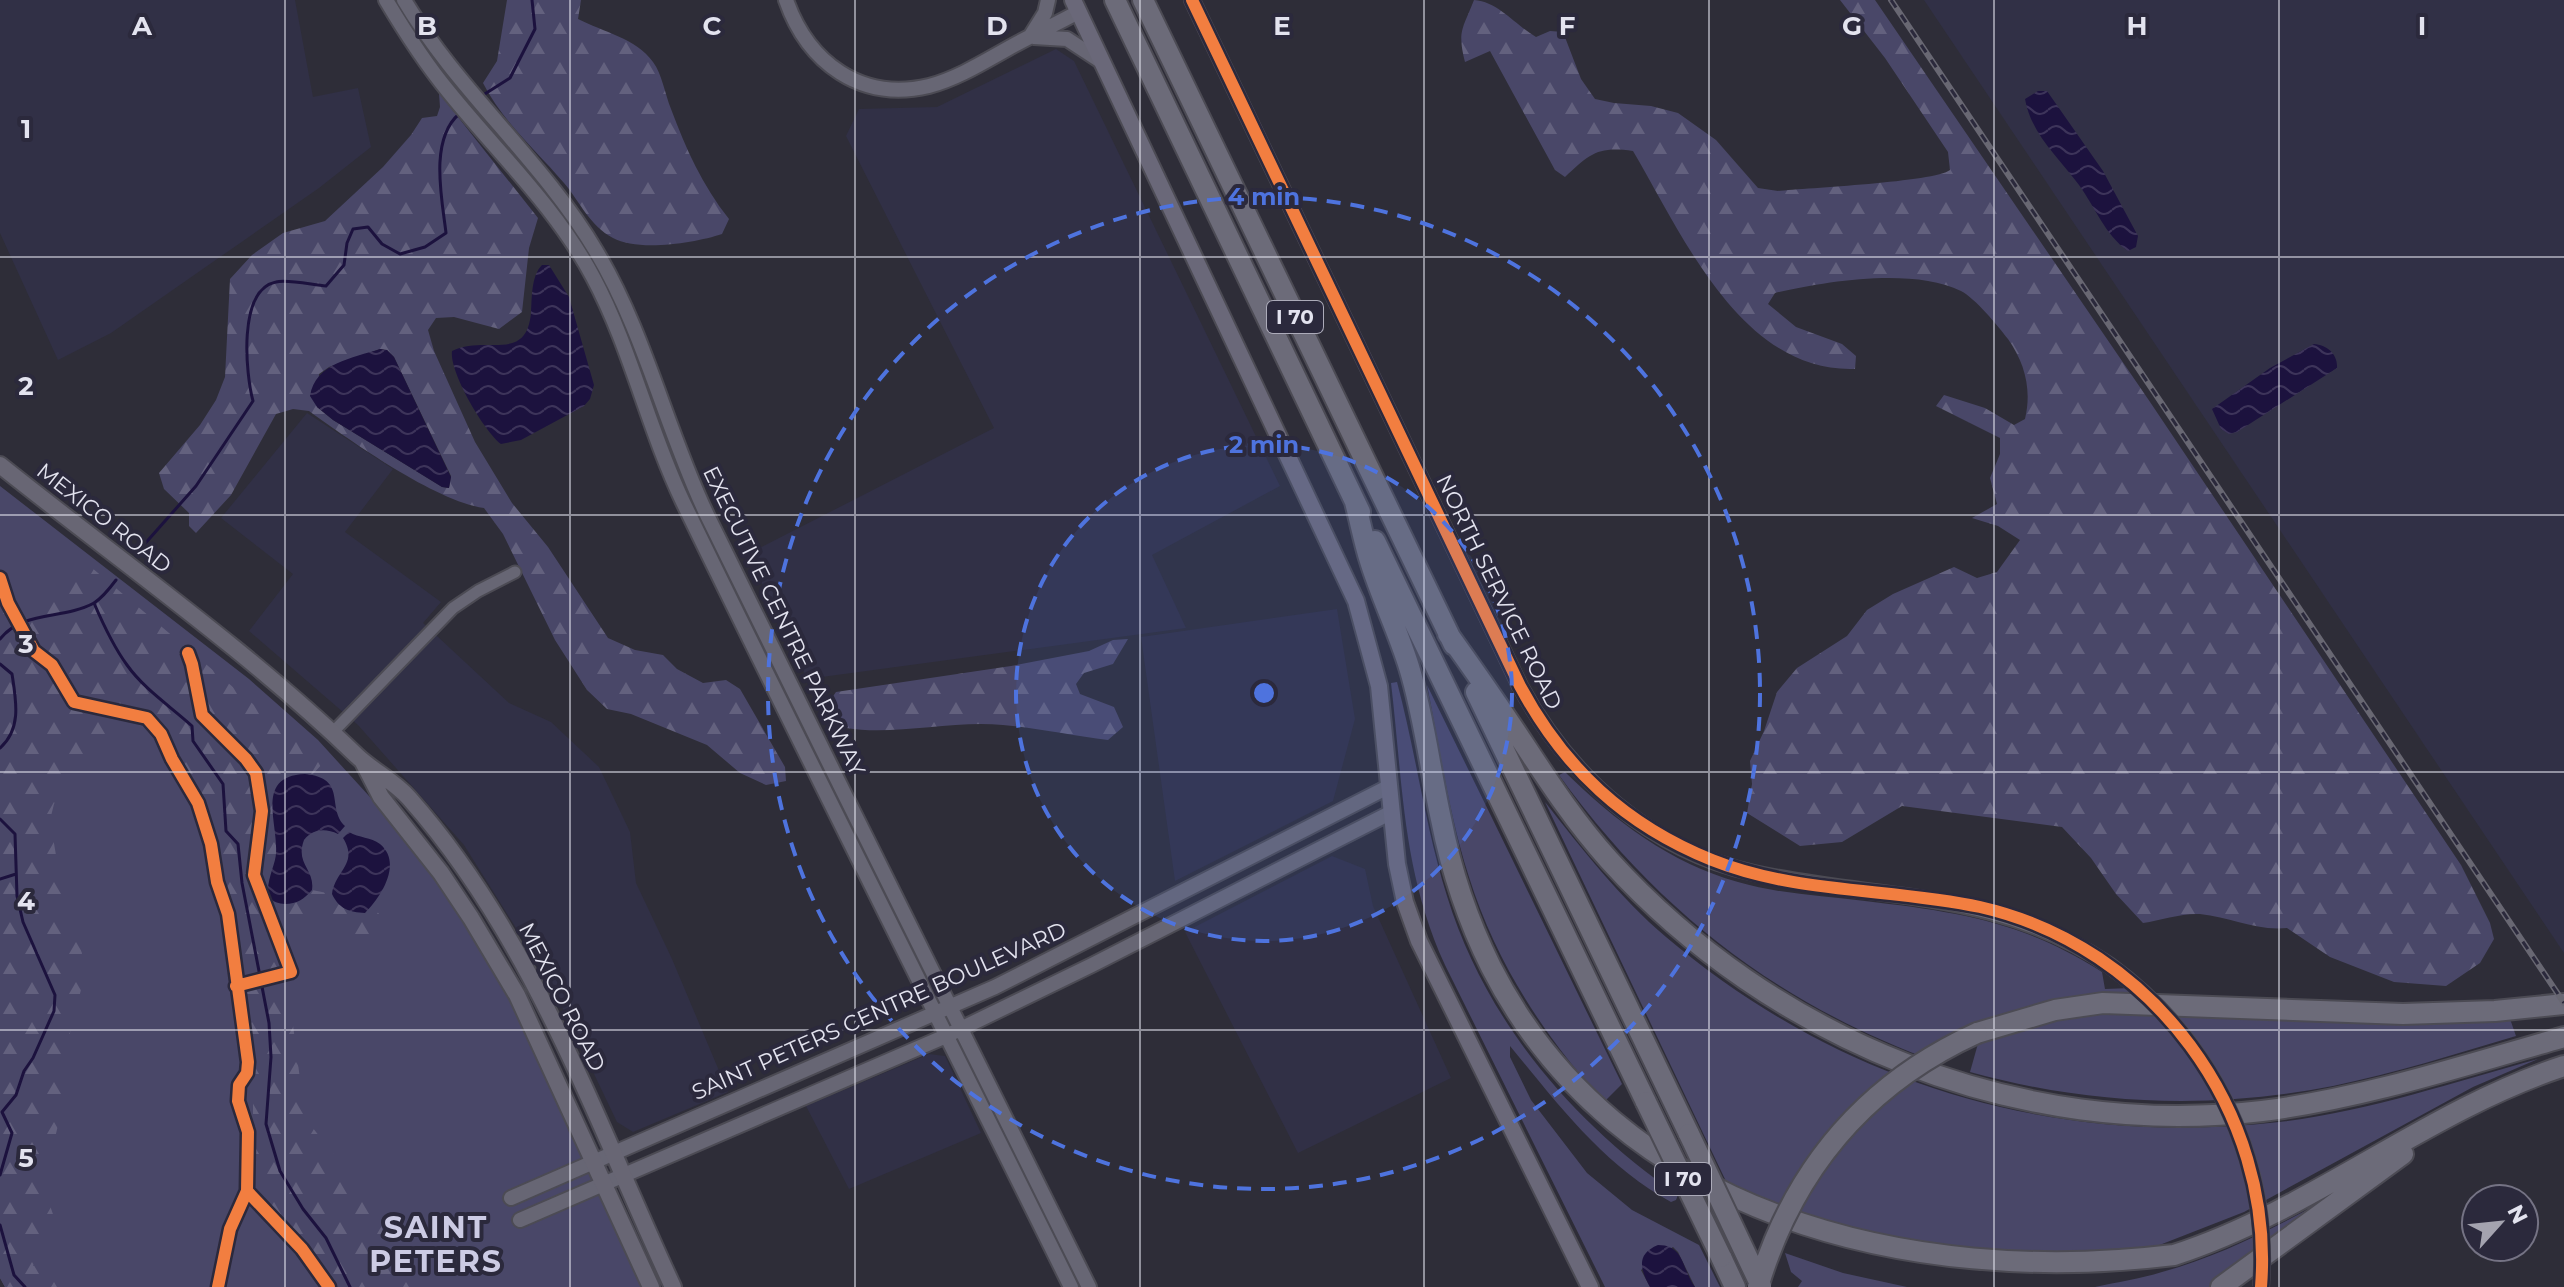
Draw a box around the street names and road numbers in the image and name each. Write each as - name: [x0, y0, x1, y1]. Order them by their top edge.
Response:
- road number: I 70: [1267, 301, 1323, 333]
- street label: MEXICO ROAD: [31, 457, 177, 579]
- street label: EXECUTIVE CENTRE PARKWAY: [697, 462, 871, 780]
- street label: NORTH SERVICE ROAD: [1430, 470, 1568, 714]
- street label: SAINT PETERS CENTRE BOULEVARD: [688, 916, 1070, 1106]
- street label: MEXICO ROAD: [513, 918, 611, 1076]
- road number: I 70: [1655, 1163, 1711, 1195]

